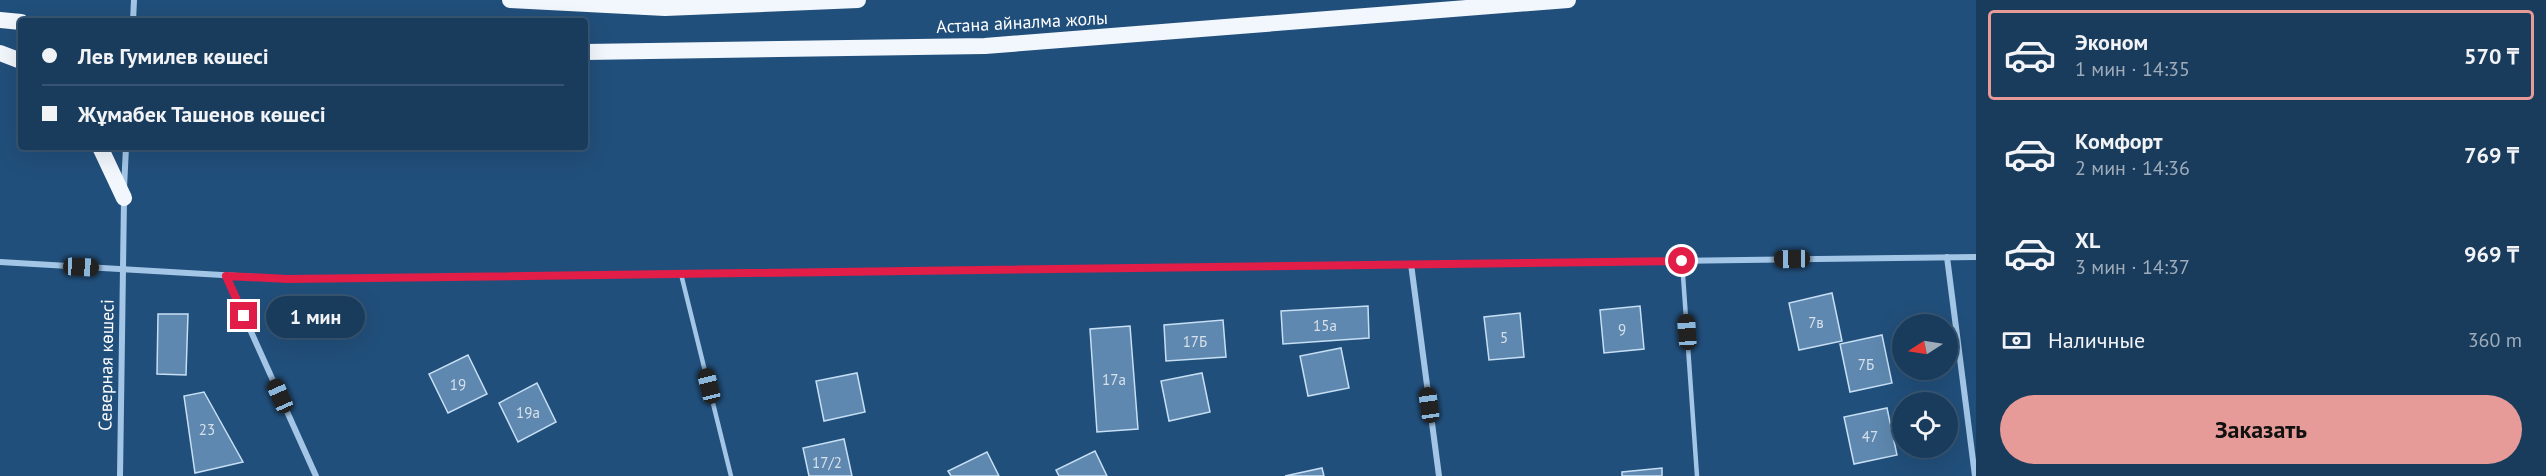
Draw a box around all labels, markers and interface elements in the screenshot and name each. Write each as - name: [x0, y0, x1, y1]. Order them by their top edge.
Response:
- street label: Астана айналма жолы: [936, 6, 1108, 38]
- icon: car: [2003, 28, 2057, 82]
- text: Эконом: [2075, 28, 2148, 56]
- text: Лев Гумилев көшесі: [78, 42, 269, 70]
- text: 570 ₸: [2464, 42, 2519, 70]
- text: 1 мин · 14:35: [2075, 56, 2190, 82]
- text: Жұмабек Ташенов көшесі: [78, 100, 326, 128]
- icon: car: [2003, 127, 2057, 181]
- text: Комфорт: [2075, 127, 2163, 155]
- text: 769 ₸: [2464, 141, 2519, 169]
- text: 2 мин · 14:36: [2075, 155, 2190, 181]
- icon: car: [2003, 226, 2057, 280]
- text: XL: [2075, 226, 2100, 254]
- text: 969 ₸: [2464, 240, 2519, 268]
- route start: [1668, 247, 1695, 274]
- car: [1774, 250, 1810, 268]
- text: 3 мин · 14:37: [2075, 254, 2190, 280]
- car: [63, 257, 99, 277]
- callout: 1 мин: [265, 295, 364, 337]
- street label: Северная көшесі: [93, 299, 119, 431]
- route end: [230, 302, 257, 329]
- text: 1 мин: [290, 304, 341, 330]
- car: [1677, 313, 1697, 351]
- house number: 7в: [1808, 313, 1824, 332]
- north arrow: [1892, 314, 1958, 380]
- map controls: [1892, 314, 1958, 458]
- house number: 15а: [1313, 316, 1337, 335]
- house number: 9: [1618, 320, 1626, 339]
- icon: cash: [2000, 324, 2033, 357]
- text: Наличные: [2048, 326, 2145, 354]
- text: 360 m: [2468, 327, 2522, 353]
- house number: 5: [1500, 328, 1508, 347]
- house number: 17Б: [1183, 332, 1207, 351]
- house number: 7Б: [1858, 355, 1874, 374]
- car: [696, 366, 722, 406]
- house number: 17а: [1102, 370, 1126, 389]
- house number: 19: [450, 375, 466, 394]
- car: [264, 376, 296, 416]
- car: [1418, 386, 1440, 424]
- button: locate: [1892, 392, 1958, 458]
- button: Заказать: [2000, 395, 2522, 464]
- house number: 19а: [516, 403, 540, 422]
- house number: 23: [199, 420, 215, 439]
- house number: 47: [1862, 427, 1878, 446]
- house number: 17/2: [812, 453, 842, 472]

